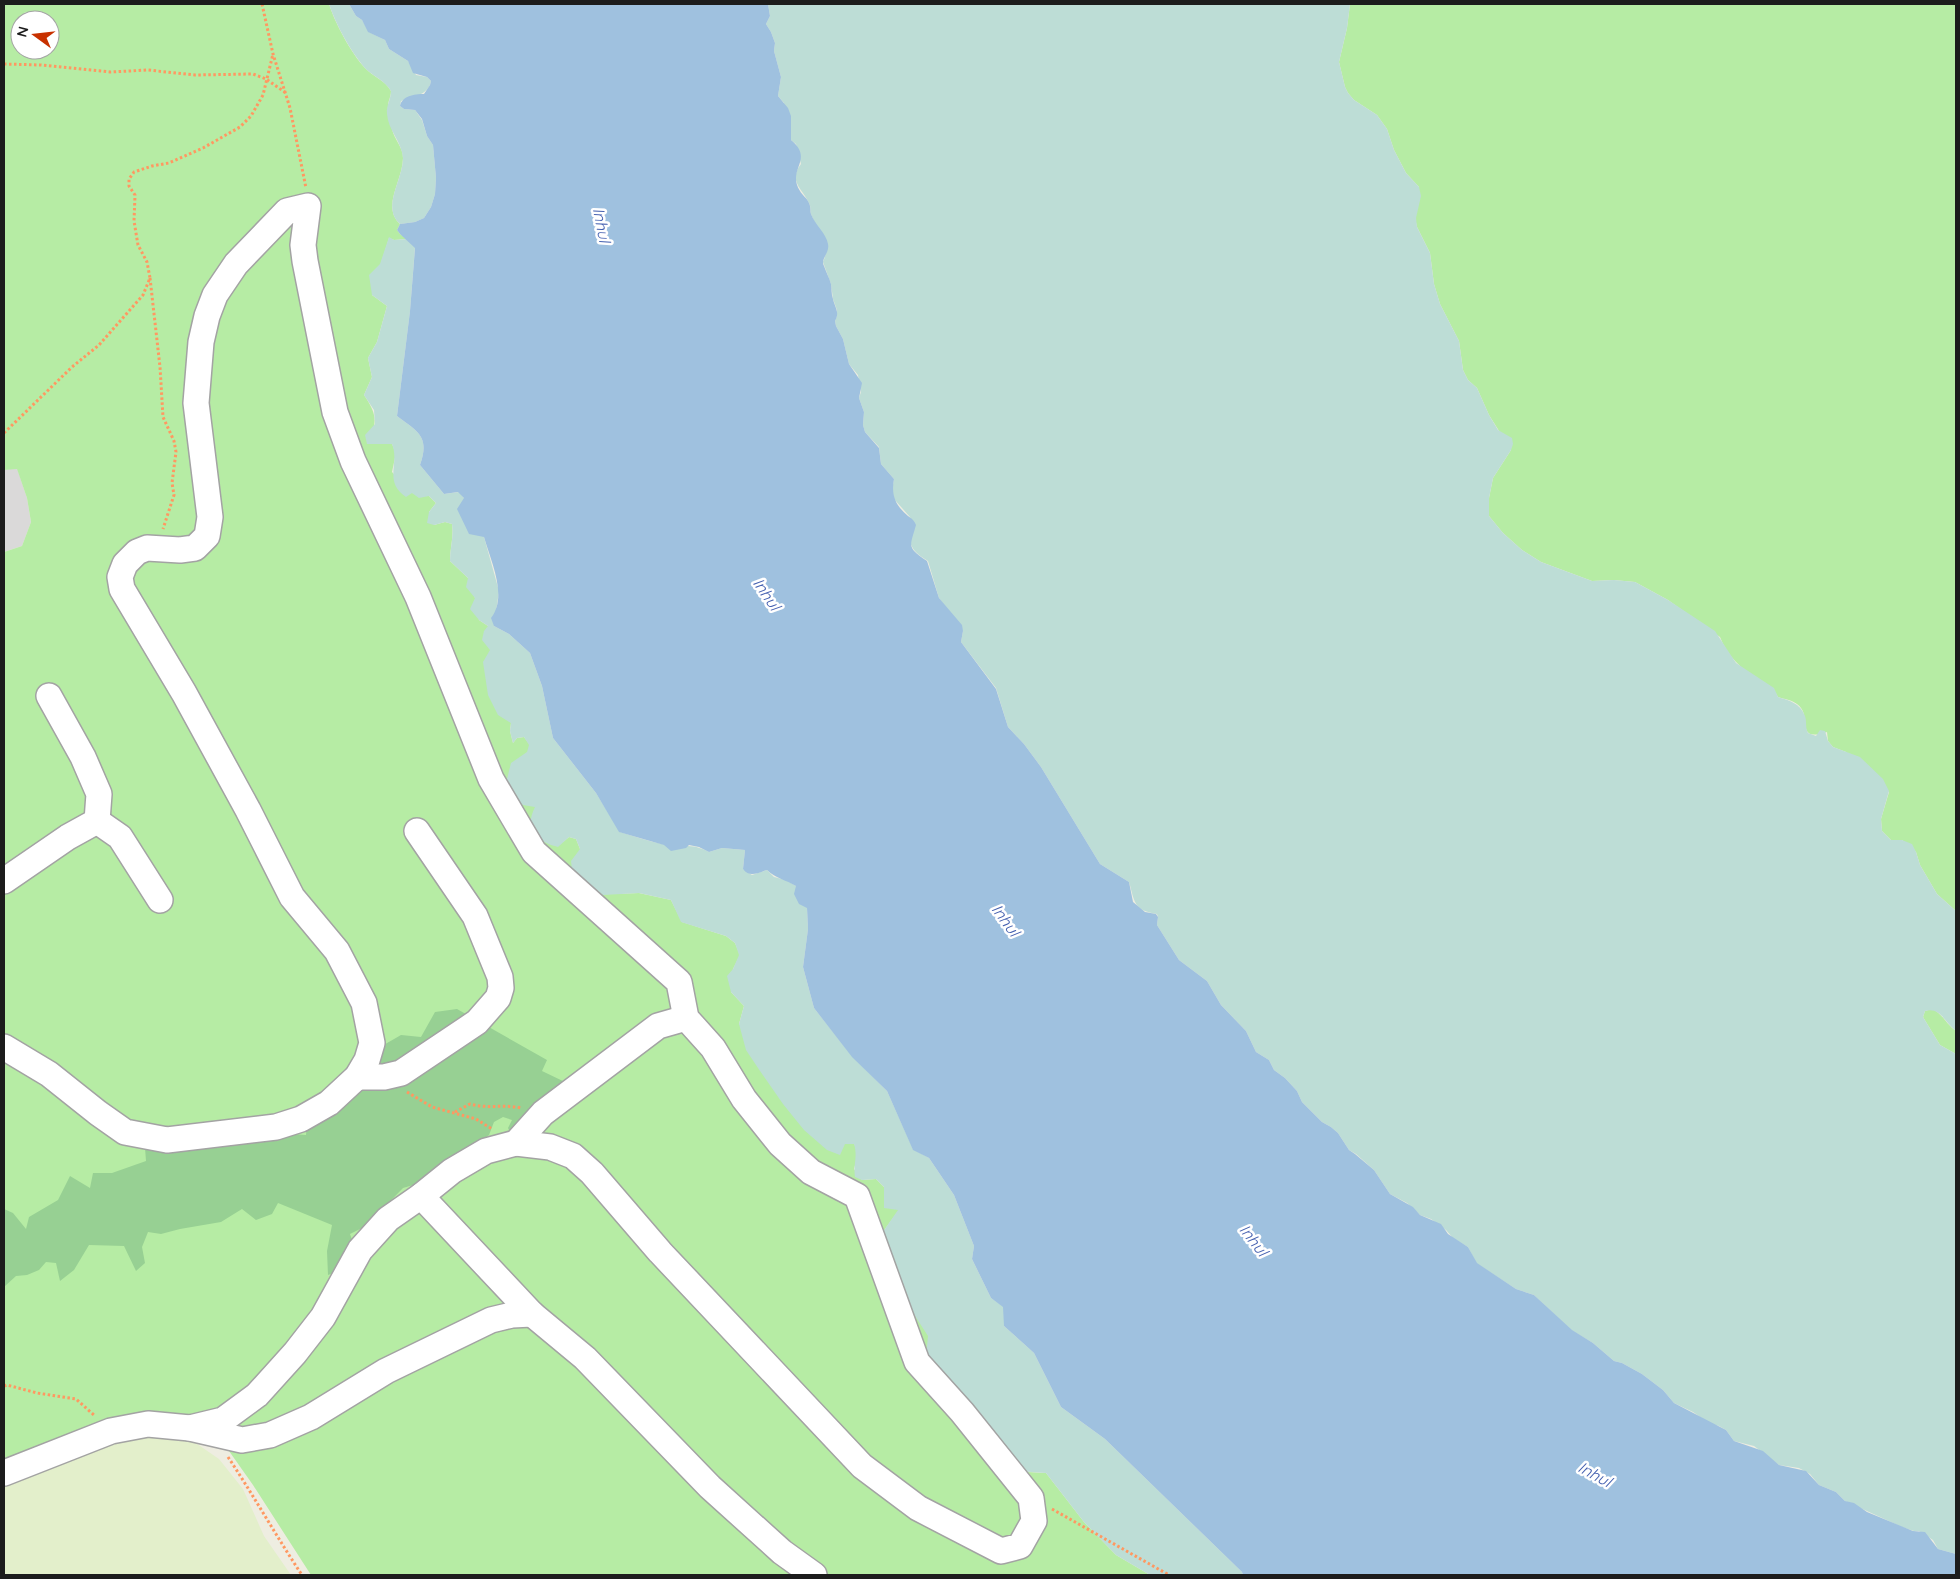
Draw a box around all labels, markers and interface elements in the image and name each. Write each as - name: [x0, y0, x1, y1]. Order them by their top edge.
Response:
- north arrow: [10, 10, 60, 60]
- text: N: [12, 24, 32, 39]
- water label: Inhul: [589, 206, 616, 246]
- water label: Inhul: [749, 574, 786, 616]
- water label: Inhul: [988, 900, 1026, 942]
- water label: Inhul: [1235, 1220, 1274, 1262]
- water label: Inhul: [1575, 1457, 1617, 1492]

